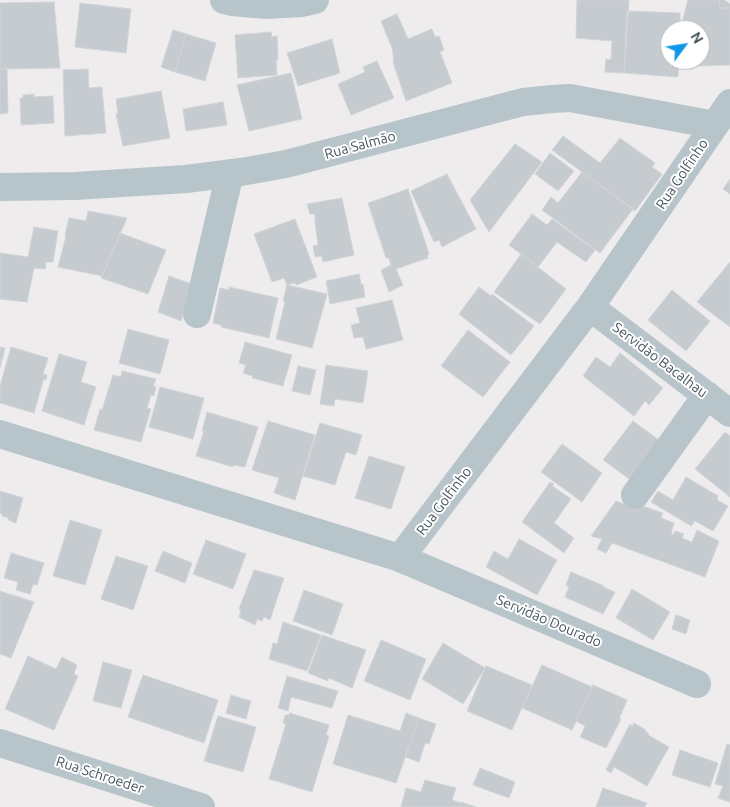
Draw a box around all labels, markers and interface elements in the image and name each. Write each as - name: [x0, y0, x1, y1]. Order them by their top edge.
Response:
- north arrow: [660, 20, 710, 70]
- text: N: [687, 29, 707, 46]
- street label: Rua Salmão: [323, 127, 397, 163]
- street label: Rua Golfinho: [652, 136, 712, 212]
- street label: Servidão Bacalhau: [609, 319, 711, 401]
- street label: Rua Golfinho: [413, 464, 475, 538]
- street label: Servidão Dourado: [494, 591, 604, 651]
- street label: Rua Schroeder: [54, 753, 146, 797]

